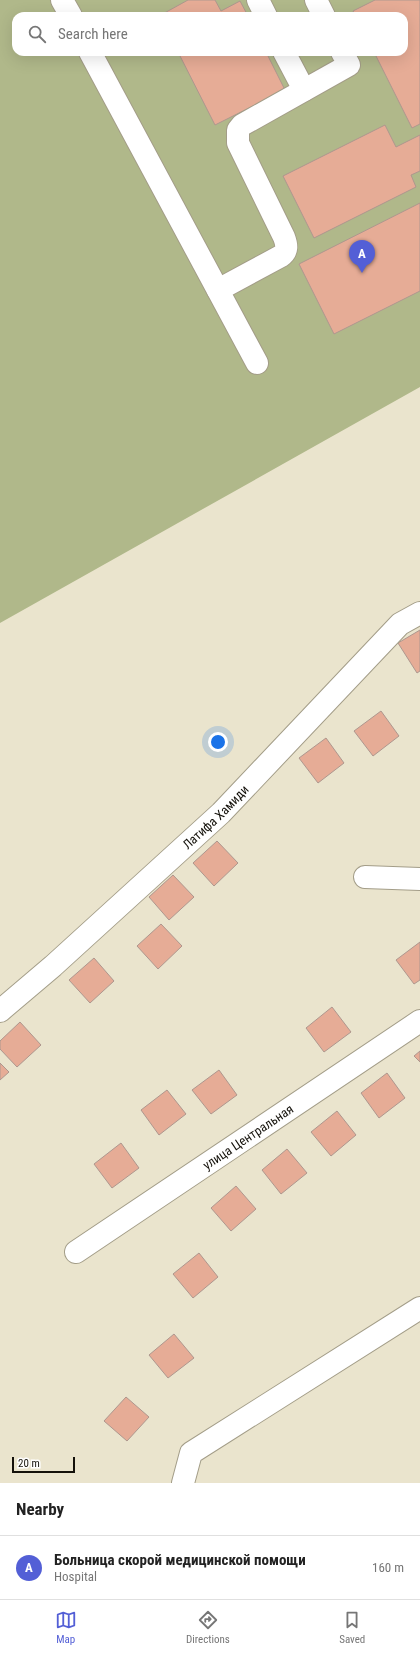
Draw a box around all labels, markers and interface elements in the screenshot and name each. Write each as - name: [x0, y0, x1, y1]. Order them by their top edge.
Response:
- search box: [12, 12, 408, 56]
- icon: search: [26, 23, 48, 45]
- text: Search here: [58, 25, 128, 43]
- pin: A: [349, 240, 375, 273]
- your location: [208, 732, 228, 752]
- street label: Латифа Хамиди: [179, 782, 251, 852]
- street label: улица Центральная: [200, 1101, 296, 1172]
- scale bar: [12, 1455, 75, 1474]
- text: 20 m: [18, 1457, 40, 1470]
- text: Nearby: [16, 1499, 64, 1519]
- text: Больница скорой медицинской помощи: [54, 1551, 306, 1569]
- text: A: [25, 1560, 33, 1575]
- text: 160 m: [372, 1560, 404, 1575]
- text: Hospital: [54, 1569, 97, 1584]
- tab: Map: [55, 1609, 77, 1646]
- tab: Directions: [186, 1609, 230, 1646]
- tab: Saved: [339, 1609, 365, 1646]

